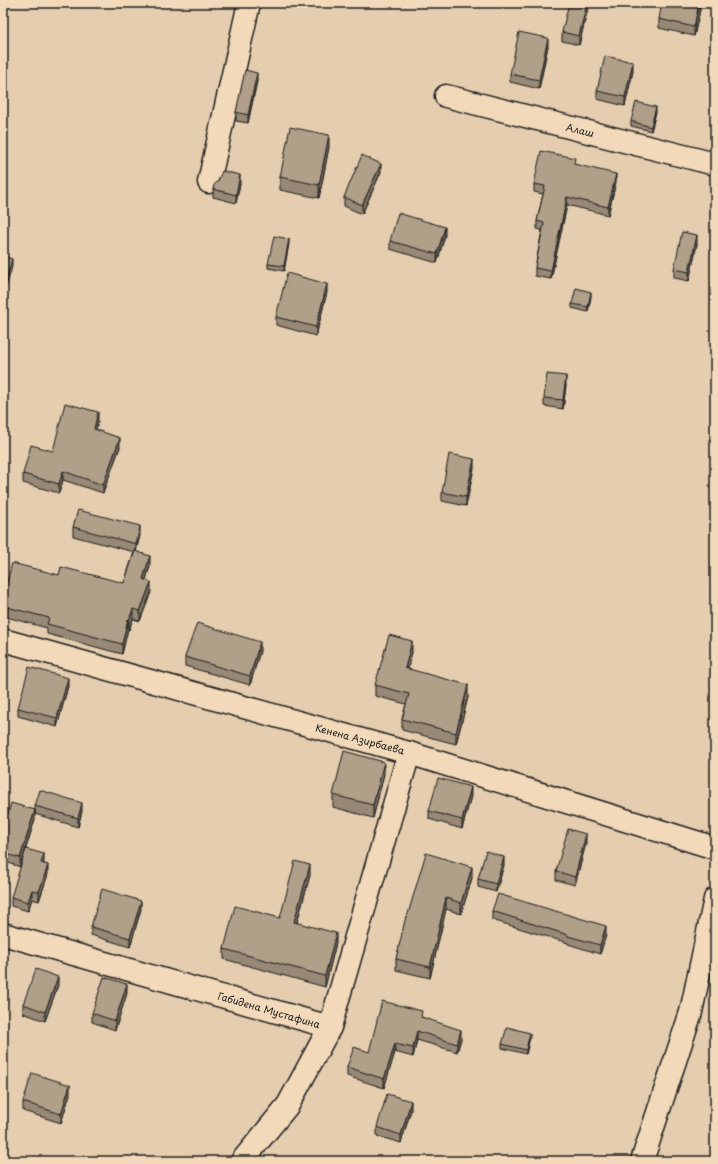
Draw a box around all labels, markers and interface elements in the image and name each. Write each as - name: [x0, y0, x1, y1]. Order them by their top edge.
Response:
- street label: Алаш: [565, 119, 596, 140]
- street label: Кенена Азирбаева: [314, 719, 407, 758]
- street label: Габидена Мустафина: [216, 988, 323, 1032]

